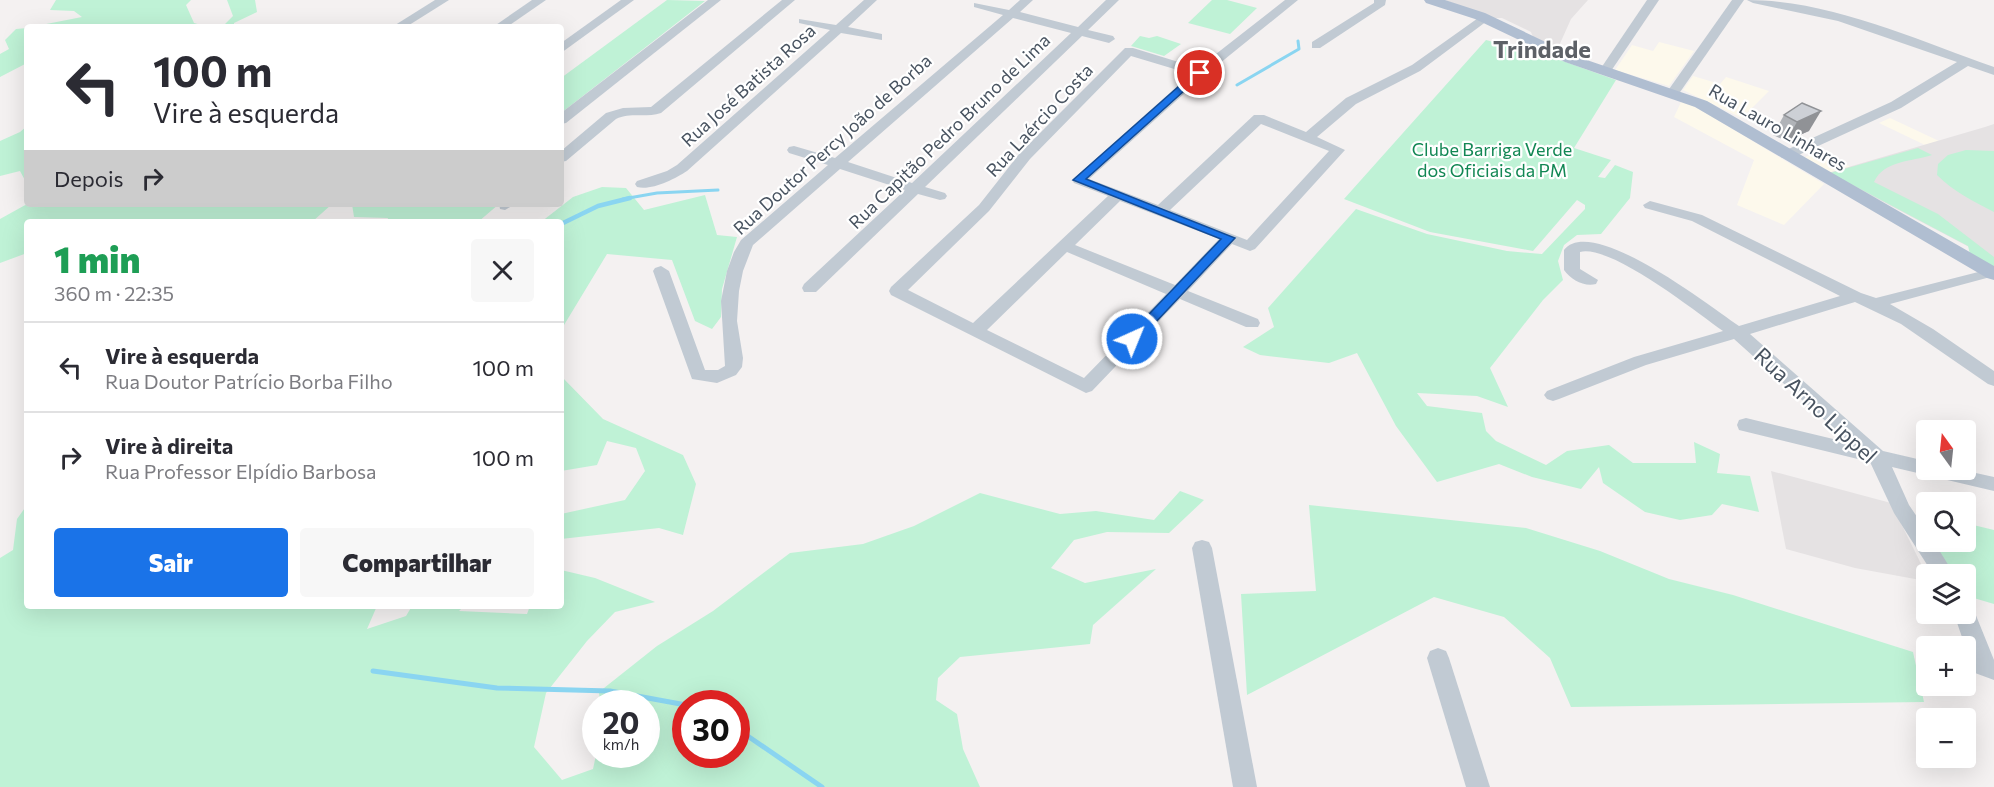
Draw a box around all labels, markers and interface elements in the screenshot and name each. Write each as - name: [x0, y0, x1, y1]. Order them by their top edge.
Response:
- street label: Rua José Batista Rosa: [676, 19, 820, 151]
- street label: Rua Capitão Pedro Bruno de Lima: [844, 29, 1054, 233]
- district label: Trindade: [1493, 34, 1591, 63]
- text: 100 m: [153, 44, 273, 96]
- pin: [1174, 47, 1225, 98]
- icon: left: [54, 48, 132, 126]
- street label: Rua Doutor Percy João de Borba: [728, 49, 936, 239]
- icon: arrive: [1183, 56, 1216, 89]
- street label: Rua Laércio Costa: [981, 59, 1097, 181]
- street label: Rua Lauro Linhares: [1705, 79, 1851, 175]
- text: Vire à esquerda: [153, 96, 339, 129]
- park label: Clube Barriga Verde dos Oficiais da PM: [1412, 138, 1572, 181]
- icon: right: [136, 162, 169, 195]
- text: Depois: [54, 165, 124, 192]
- text: 1 min: [54, 236, 140, 280]
- button: close: [471, 239, 534, 302]
- text: 360 m · 22:35: [54, 281, 174, 305]
- position arrow: [1100, 307, 1164, 371]
- street label: Rua Arno Lippel: [1749, 341, 1883, 469]
- text: Vire à esquerda: [105, 342, 259, 369]
- icon: left: [54, 351, 87, 384]
- text: 100 m: [472, 354, 534, 381]
- text: Rua Doutor Patrício Borba Filho: [105, 369, 393, 393]
- north arrow: [1916, 420, 1976, 480]
- map controls: [1916, 420, 1976, 768]
- text: Vire à direita: [105, 432, 233, 459]
- icon: right: [54, 441, 87, 474]
- text: 100 m: [472, 444, 534, 471]
- text: Rua Professor Elpídio Barbosa: [105, 459, 377, 483]
- button: search: [1916, 492, 1976, 552]
- button: Sair: [54, 528, 288, 597]
- button: Compartilhar: [300, 528, 534, 597]
- button: layers: [1916, 564, 1976, 624]
- button: +: [1916, 636, 1976, 696]
- speed limit sign: 30: [672, 690, 750, 768]
- text: 20: [603, 703, 639, 740]
- button: −: [1916, 708, 1976, 768]
- text: km/h: [603, 735, 639, 753]

